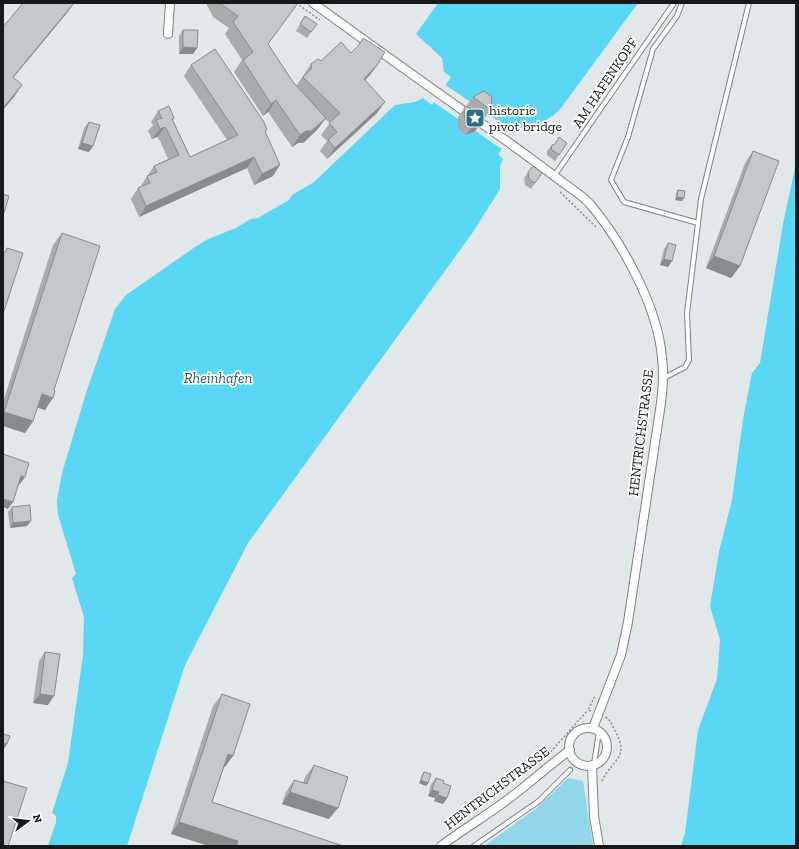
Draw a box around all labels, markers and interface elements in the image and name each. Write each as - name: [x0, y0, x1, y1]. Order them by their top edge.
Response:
- street label: AM HAFENKOPF: [569, 35, 641, 131]
- place label: historic pivot bridge: [489, 102, 563, 135]
- place icon: historic pivot bridge: [464, 107, 486, 129]
- water label: Rheinhafen: [184, 369, 253, 387]
- street label: HENTRICHSTRASSE: [625, 369, 657, 497]
- street label: HENTRICHSTRASSE: [441, 743, 553, 833]
- north arrow: [8, 801, 48, 841]
- text: N: [30, 813, 45, 825]

